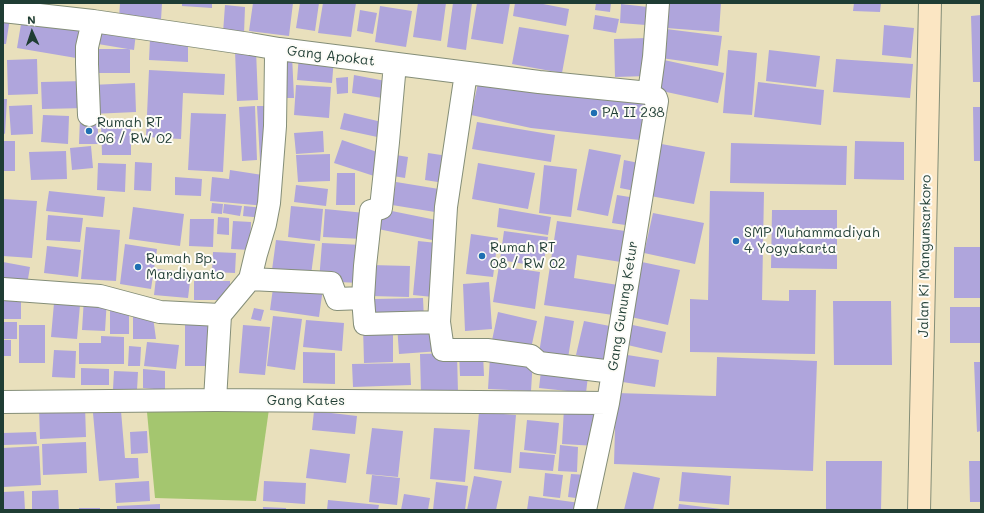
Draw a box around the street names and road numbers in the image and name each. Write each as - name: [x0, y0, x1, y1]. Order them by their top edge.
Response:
- street label: Gang Apokat: [286, 42, 376, 70]
- street label: Jalan Ki Mangunsarkoro: [915, 174, 935, 338]
- street label: Gang Gunung Ketur: [604, 240, 642, 372]
- street label: Gang Kates: [267, 393, 345, 409]

